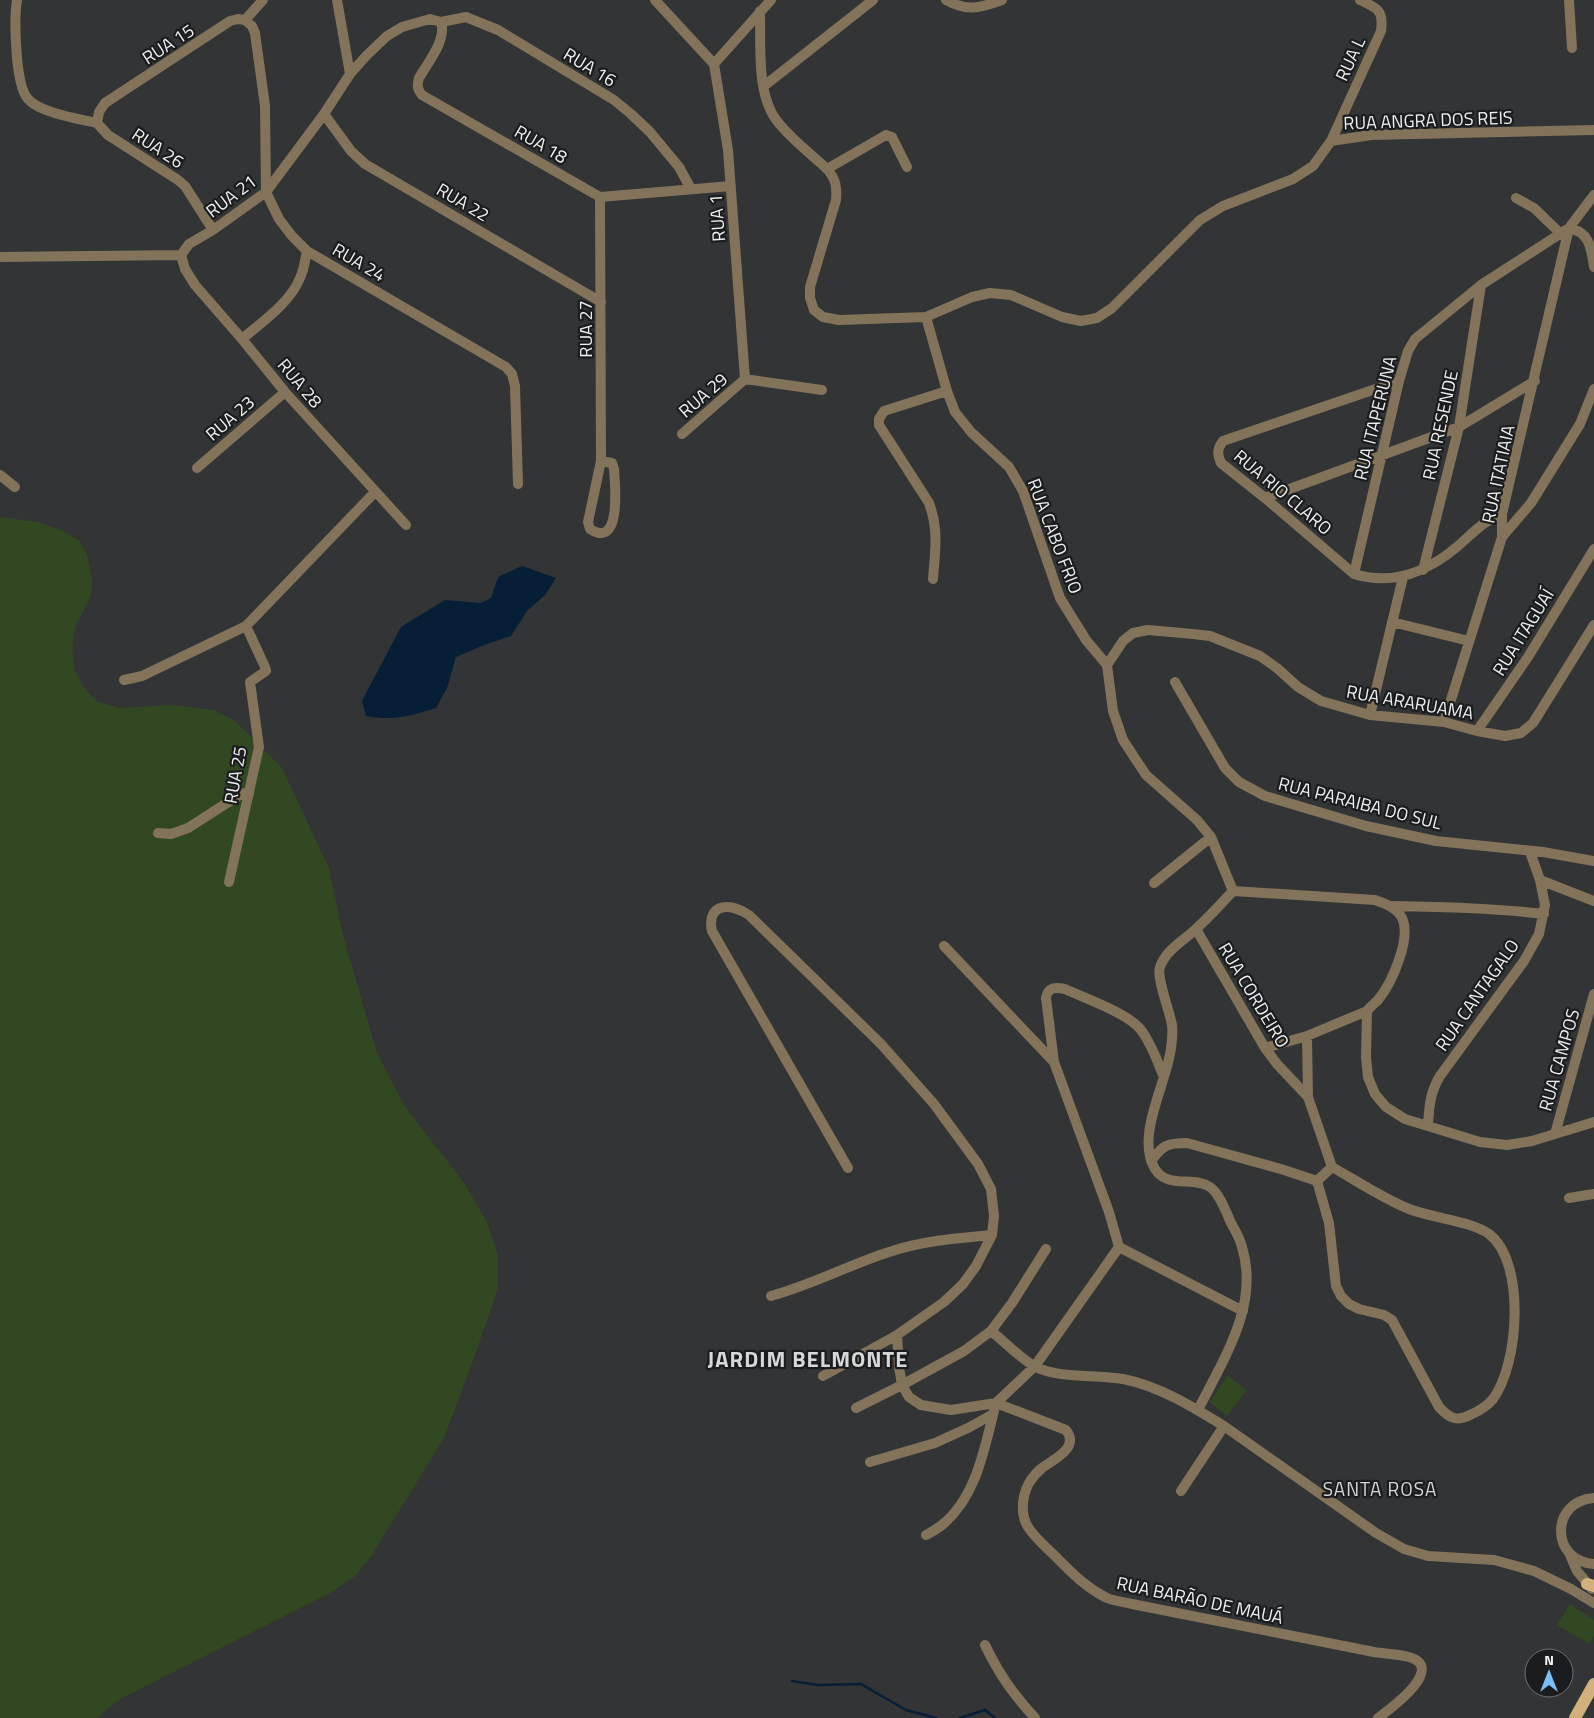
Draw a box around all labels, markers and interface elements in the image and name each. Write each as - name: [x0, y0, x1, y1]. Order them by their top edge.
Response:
- street label: RUA 15: [137, 17, 199, 71]
- street label: RUA L: [1328, 32, 1372, 85]
- street label: RUA 16: [558, 41, 622, 93]
- street label: RUA ANGRA DOS REIS: [1343, 104, 1513, 136]
- street label: RUA 18: [509, 118, 573, 170]
- street label: RUA 26: [127, 121, 189, 175]
- street label: RUA 21: [200, 168, 262, 224]
- street label: RUA 22: [431, 176, 495, 228]
- street label: RUA 1: [702, 193, 732, 243]
- street label: RUA 24: [327, 236, 391, 288]
- street label: RUA 27: [572, 300, 599, 358]
- street label: RUA 28: [271, 352, 329, 414]
- street label: RUA ITAPERUNA: [1347, 353, 1404, 483]
- street label: RUA 29: [672, 366, 734, 424]
- street label: RUA RESENDE: [1415, 368, 1465, 482]
- street label: RUA 23: [199, 389, 261, 447]
- street label: RUA ITATIAIA: [1474, 422, 1522, 526]
- street label: RUA RIO CLARO: [1228, 443, 1338, 541]
- street label: RUA CABO FRIO: [1021, 474, 1089, 598]
- street label: RUA ITAGUAÍ: [1485, 583, 1561, 681]
- street label: RUA ARARUAMA: [1344, 678, 1476, 727]
- street label: RUA 25: [217, 744, 253, 806]
- street label: RUA PARAIBA DO SUL: [1276, 770, 1445, 836]
- street label: RUA CANTAGALO: [1428, 934, 1526, 1056]
- street label: RUA CORDEIRO: [1212, 937, 1296, 1053]
- street label: RUA CAMPOS: [1532, 1006, 1586, 1114]
- district label: JARDIM BELMONTE: [708, 1342, 908, 1376]
- district label: SANTA ROSA: [1323, 1474, 1437, 1503]
- street label: RUA BARÃO DE MAUÁ: [1114, 1569, 1286, 1631]
- north arrow: [1524, 1648, 1574, 1698]
- text: N: [1544, 1649, 1554, 1670]

